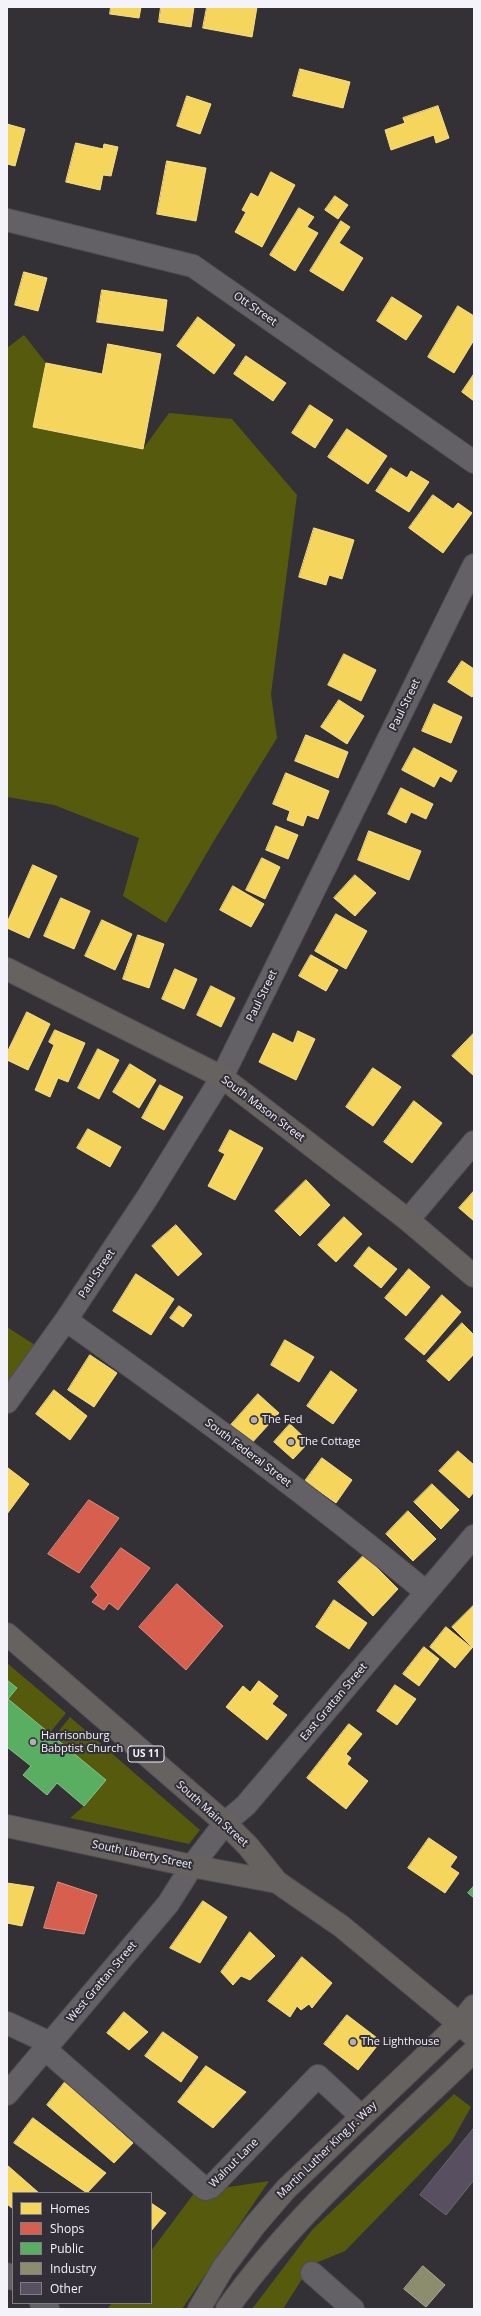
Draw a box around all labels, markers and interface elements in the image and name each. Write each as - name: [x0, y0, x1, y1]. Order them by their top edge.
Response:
- street label: Ott Street: [231, 289, 279, 329]
- street label: Paul Street: [387, 677, 423, 733]
- street label: Paul Street: [244, 968, 280, 1024]
- street label: South Mason Street: [219, 1073, 307, 1145]
- street label: Paul Street: [76, 1247, 118, 1301]
- place label: The Fed: [262, 1413, 302, 1427]
- marker: The Fed: [249, 1415, 259, 1425]
- street label: South Federal Street: [202, 1416, 294, 1490]
- place label: The Cottage: [299, 1435, 360, 1449]
- marker: The Cottage: [286, 1437, 296, 1447]
- street label: East Grattan Street: [298, 1661, 370, 1743]
- place label: Harrisonburg Babptist Church: [41, 1729, 123, 1755]
- marker: Harrisonburg Babptist Church: [28, 1737, 38, 1747]
- road number: US 11: [128, 1746, 164, 1762]
- street label: South Main Street: [173, 1778, 251, 1850]
- street label: South Liberty Street: [91, 1838, 193, 1872]
- street label: West Grattan Street: [64, 1939, 140, 2025]
- place label: The Lighthouse: [361, 2035, 440, 2049]
- marker: The Lighthouse: [348, 2037, 358, 2047]
- street label: Martin Luther King Jr. Way: [274, 2099, 380, 2201]
- street label: Walnut Lane: [207, 2136, 261, 2190]
- legend: [12, 2192, 152, 2304]
- text: Homes: [50, 2200, 90, 2217]
- text: Shops: [50, 2220, 84, 2237]
- text: Public: [50, 2240, 84, 2257]
- text: Industry: [50, 2260, 96, 2277]
- text: Other: [50, 2280, 83, 2297]

